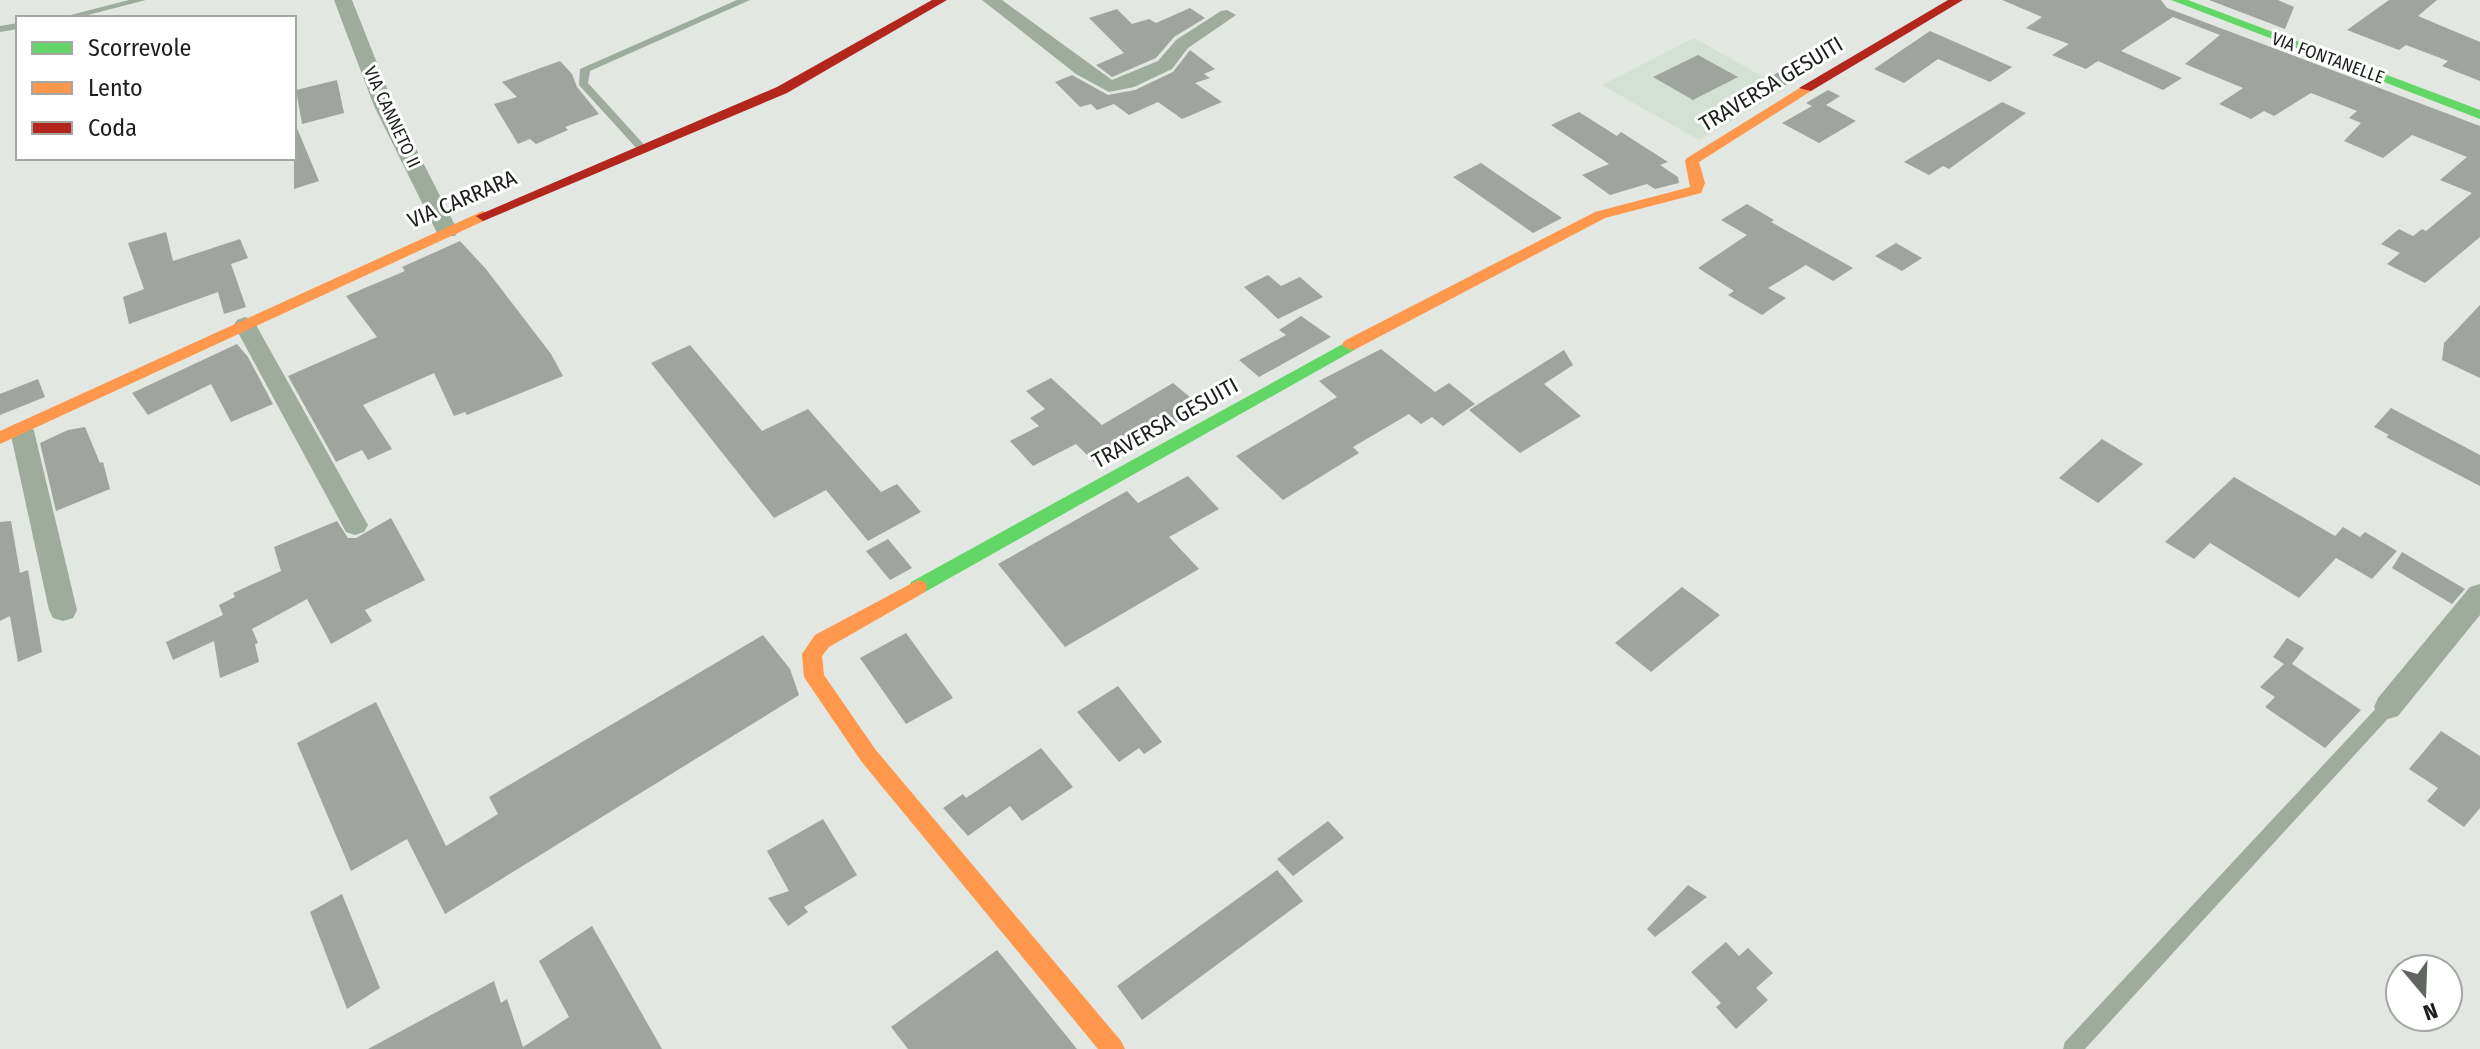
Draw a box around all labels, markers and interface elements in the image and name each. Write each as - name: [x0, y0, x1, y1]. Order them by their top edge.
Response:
- legend: [16, 16, 296, 160]
- street label: VIA FONTANELLE: [2269, 27, 2387, 89]
- street label: TRAVERSA GESUITI: [1694, 31, 1848, 137]
- text: Scorrevole: [88, 34, 191, 62]
- street label: VIA CANNETO II: [359, 63, 425, 171]
- text: Lento: [88, 74, 143, 102]
- text: Coda: [88, 114, 137, 142]
- street label: VIA CARRARA: [404, 164, 521, 234]
- street label: TRAVERSA GESUITI: [1087, 372, 1243, 474]
- north arrow: [2384, 953, 2464, 1033]
- text: N: [2420, 997, 2441, 1026]

